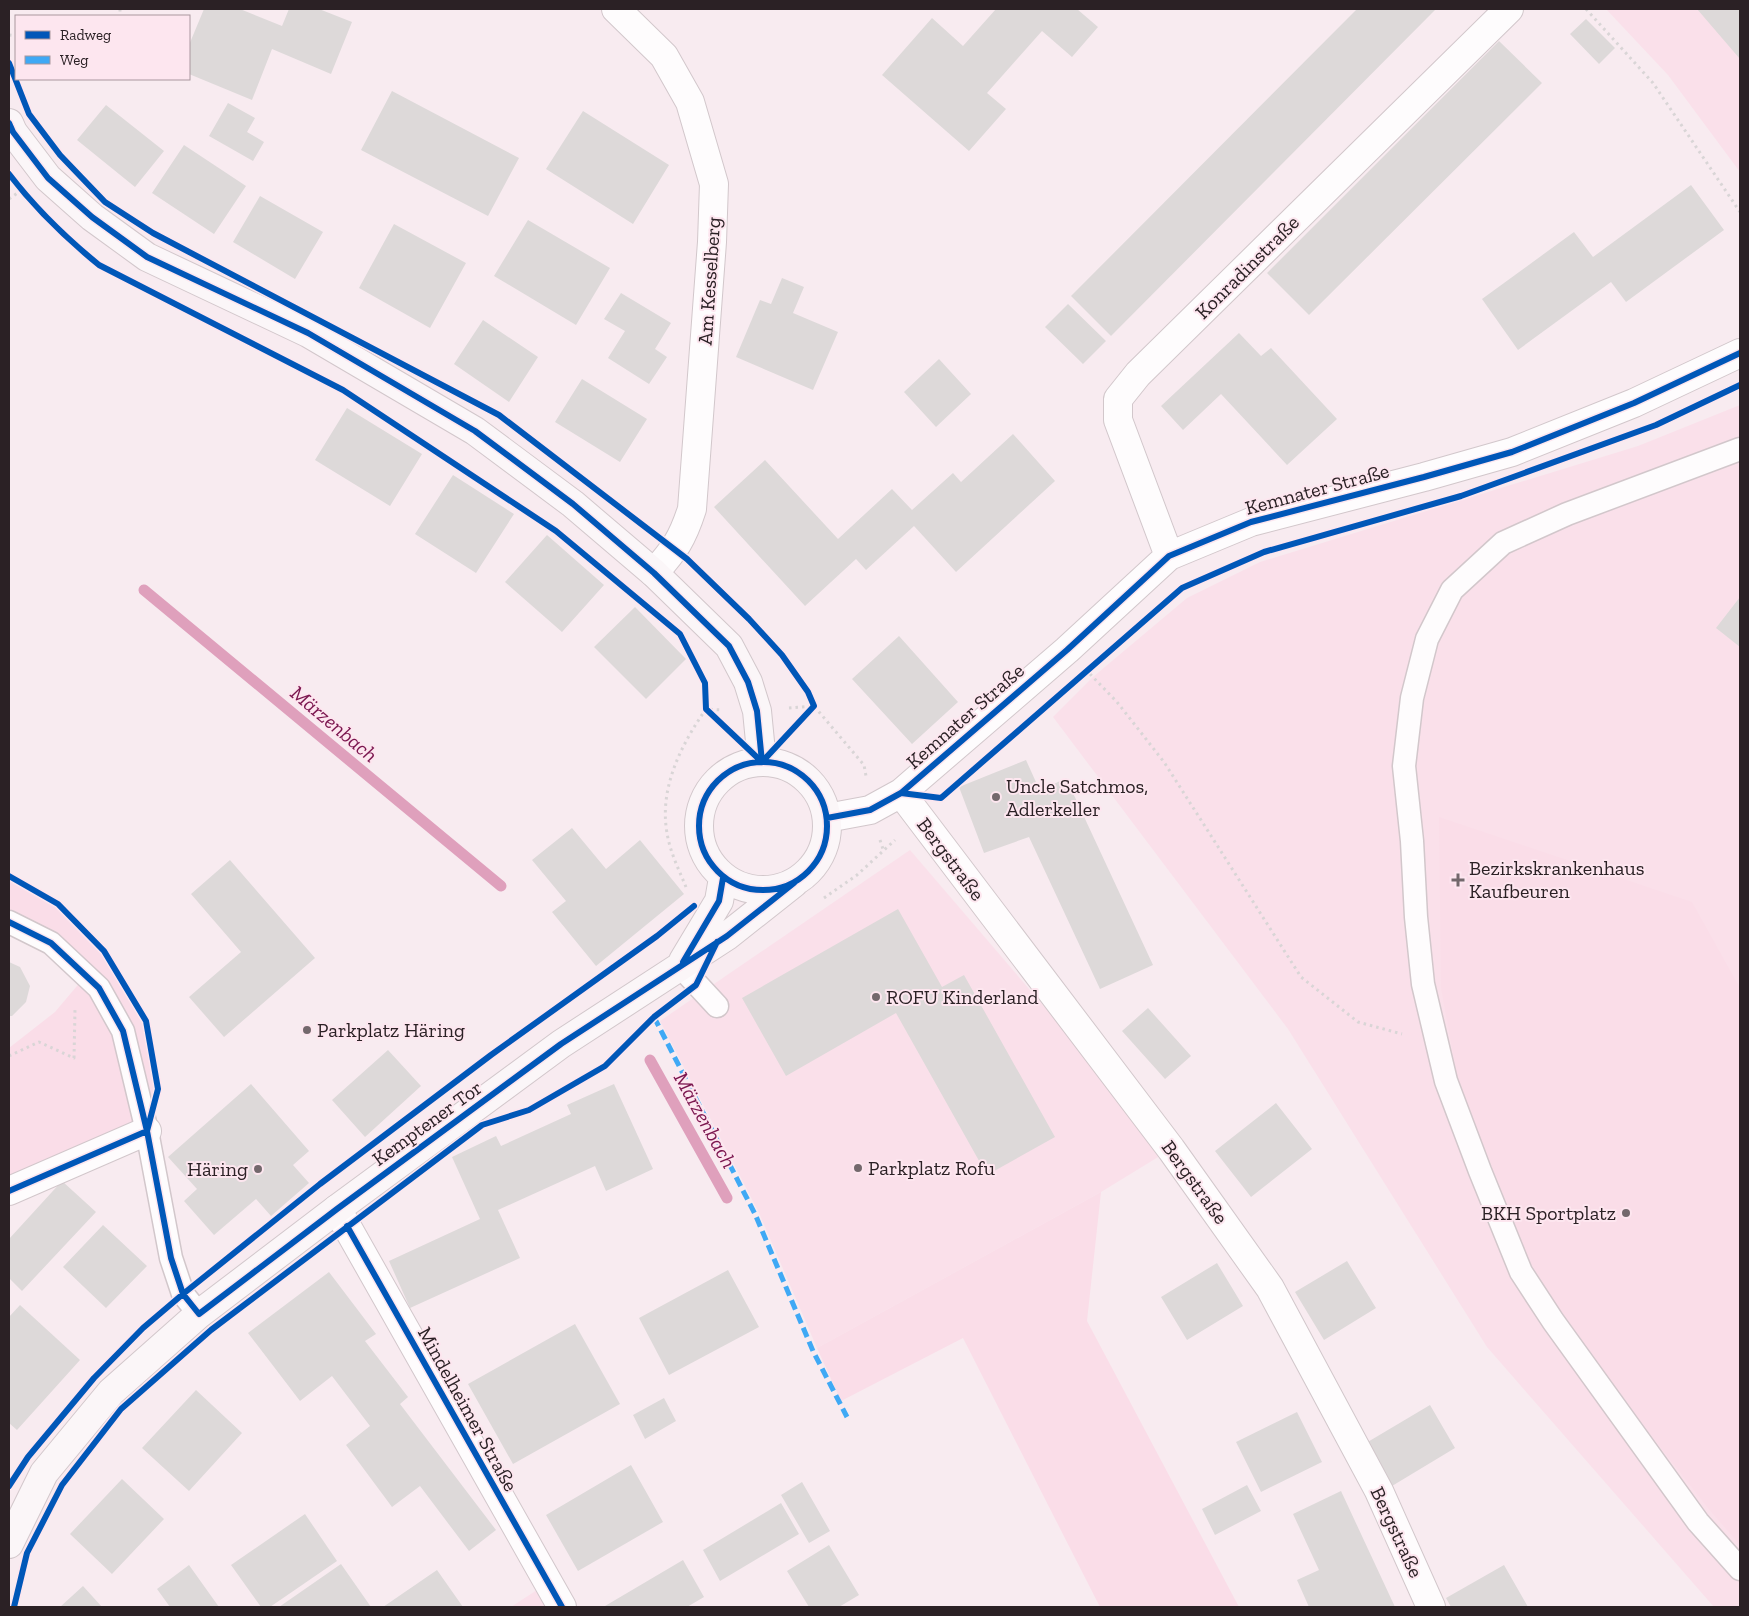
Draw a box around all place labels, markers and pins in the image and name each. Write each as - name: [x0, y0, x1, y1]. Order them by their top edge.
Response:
- place label: Uncle Satchmos, Adlerkeller: [1006, 774, 1148, 821]
- marker: Uncle Satchmos, Adlerkeller: [990, 791, 1002, 803]
- place label: Bezirkskrankenhaus Kaufbeuren: [1469, 856, 1644, 903]
- marker: Bezirkskrankenhaus Kaufbeuren: [1451, 873, 1465, 887]
- place label: ROFU Kinderland: [886, 985, 1039, 1009]
- marker: ROFU Kinderland: [870, 991, 882, 1003]
- place label: Parkplatz Häring: [317, 1018, 465, 1042]
- marker: Parkplatz Häring: [301, 1024, 313, 1036]
- place label: Parkplatz Rofu: [868, 1156, 995, 1180]
- place label: Häring: [187, 1157, 248, 1181]
- marker: Parkplatz Rofu: [852, 1162, 864, 1174]
- marker: Häring: [252, 1163, 264, 1175]
- place label: BKH Sportplatz: [1481, 1201, 1616, 1225]
- marker: BKH Sportplatz: [1620, 1207, 1632, 1219]

